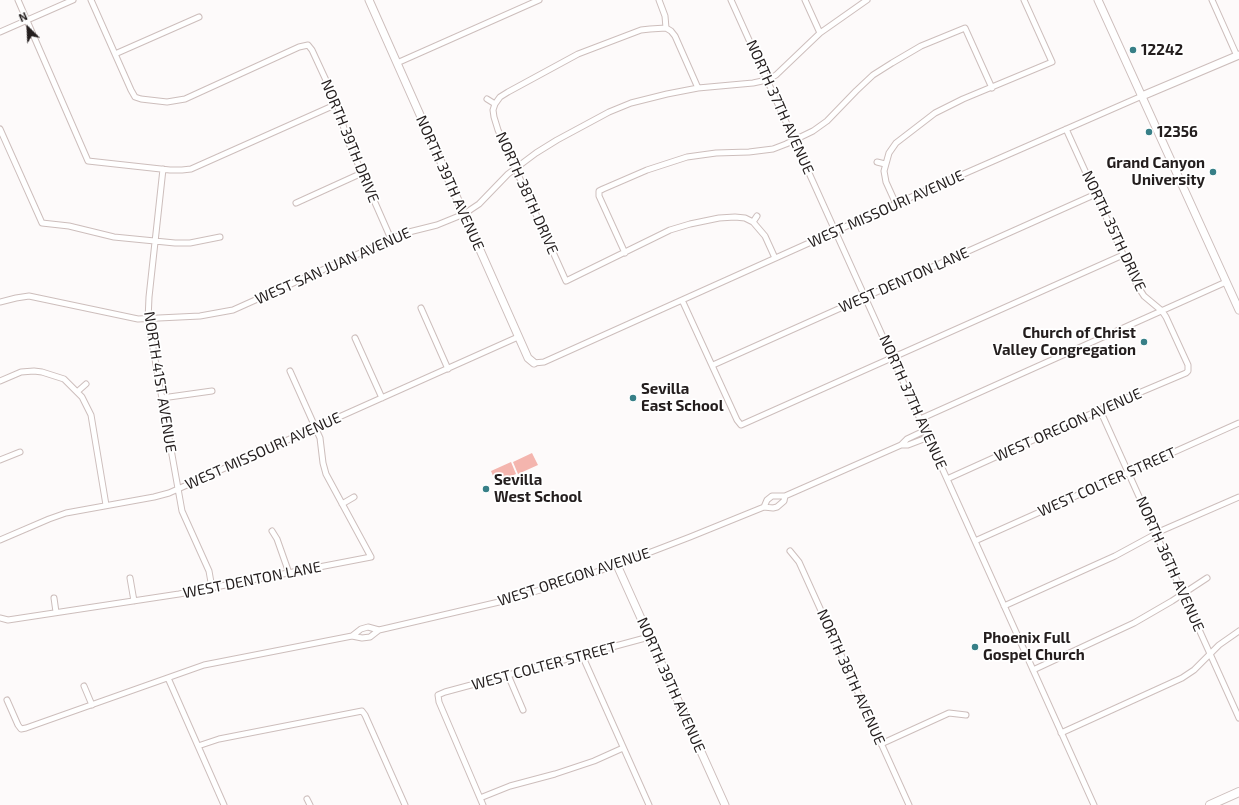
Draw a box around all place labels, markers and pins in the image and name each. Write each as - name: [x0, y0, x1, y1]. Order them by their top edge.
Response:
- place label: 12242: [1141, 41, 1183, 59]
- marker: 12242: [1128, 45, 1138, 55]
- place label: 12356: [1157, 123, 1198, 141]
- marker: 12356: [1144, 127, 1154, 137]
- place label: Grand Canyon University: [1107, 154, 1205, 189]
- marker: Grand Canyon University: [1208, 167, 1218, 177]
- place label: Church of Christ Valley Congregation: [993, 324, 1136, 359]
- marker: Church of Christ Valley Congregation: [1139, 337, 1149, 347]
- place label: Sevilla East School: [641, 380, 724, 415]
- marker: Sevilla East School: [628, 393, 638, 403]
- place label: Sevilla West School: [494, 471, 582, 506]
- marker: Sevilla West School: [481, 484, 491, 494]
- place label: Phoenix Full Gospel Church: [983, 629, 1085, 664]
- marker: Phoenix Full Gospel Church: [970, 642, 980, 652]

